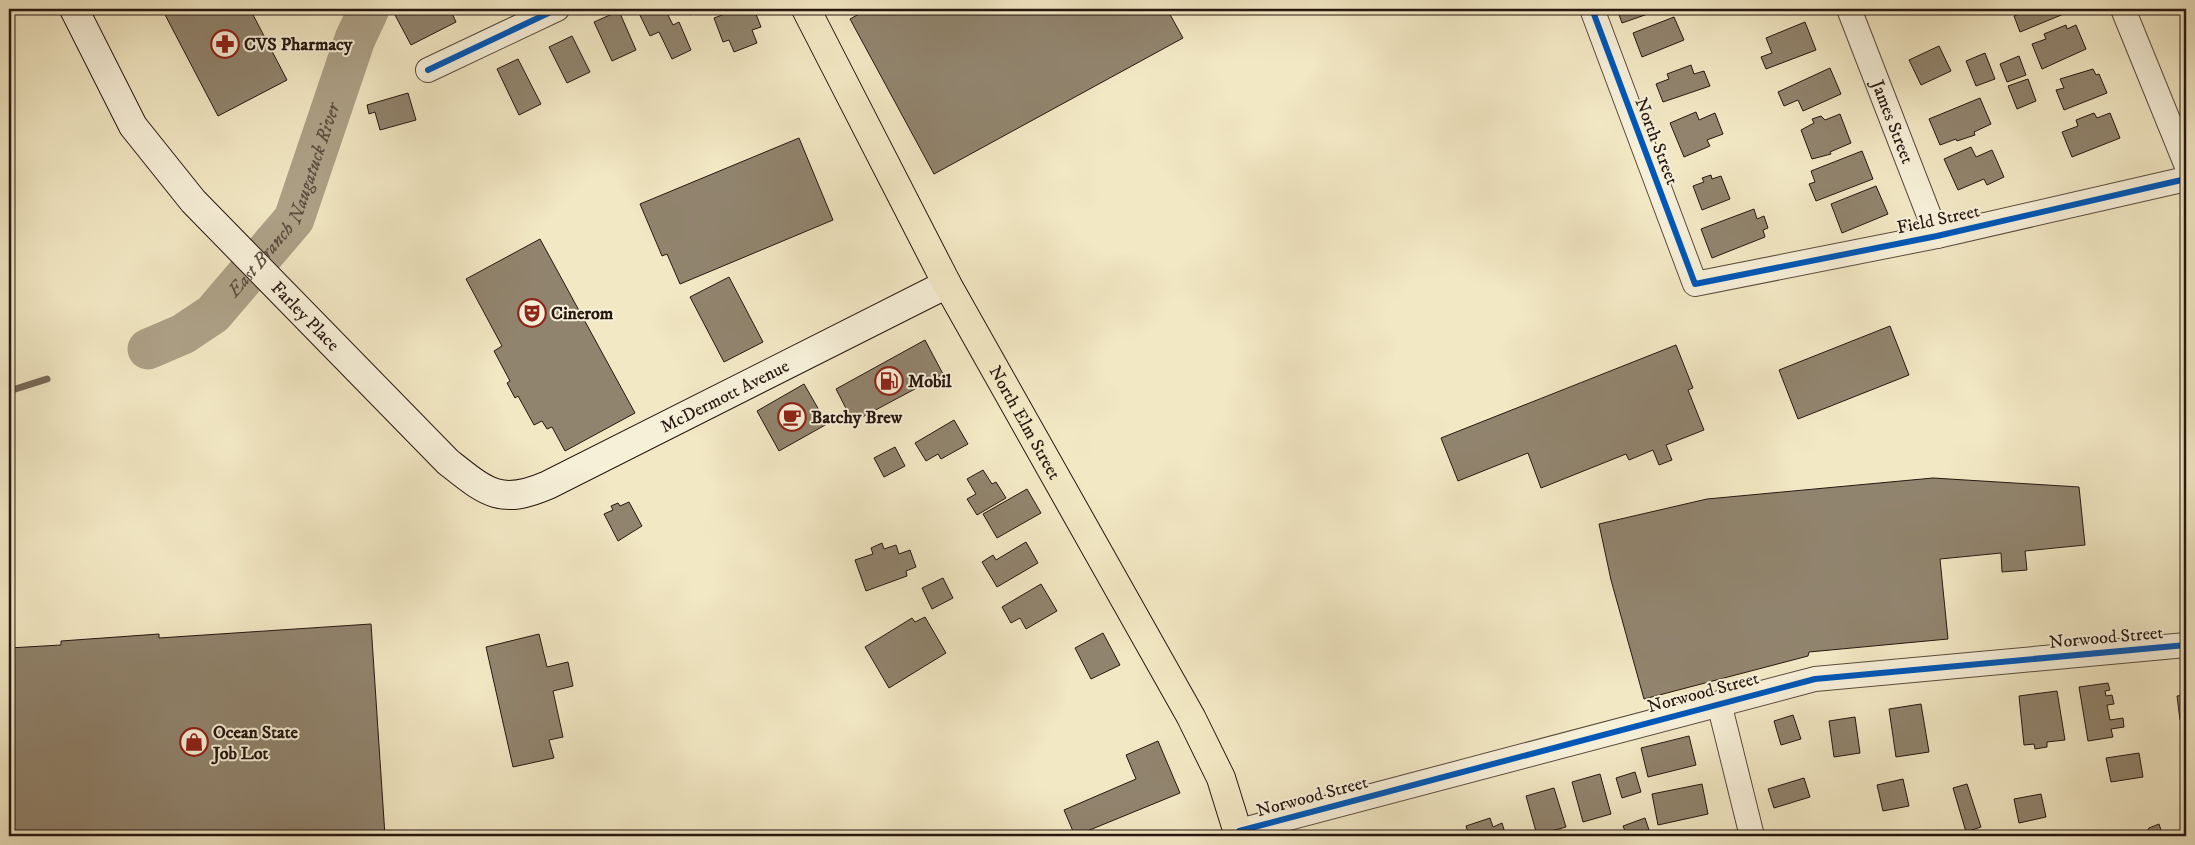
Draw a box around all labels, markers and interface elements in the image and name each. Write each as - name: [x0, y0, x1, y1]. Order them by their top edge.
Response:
- pharmacy icon: CVS Pharmacy: [210, 29, 240, 59]
- place label: CVS Pharmacy: [244, 34, 353, 56]
- street label: James Street: [1865, 75, 1918, 167]
- street label: North Street: [1629, 95, 1683, 188]
- water label: East Branch Naugatuck River: [222, 98, 346, 303]
- street label: Field Street: [1895, 200, 1982, 239]
- street label: Farley Place: [266, 277, 344, 356]
- theatre icon: Cinerom: [517, 298, 547, 328]
- place label: Cinerom: [551, 303, 614, 325]
- street label: McDermott Avenue: [657, 355, 793, 438]
- street label: North Elm Street: [983, 362, 1065, 484]
- fuel station icon: Mobil: [874, 366, 904, 396]
- place label: Mobil: [908, 371, 952, 393]
- cafe icon: Batchy Brew: [777, 402, 807, 432]
- place label: Batchy Brew: [811, 407, 903, 429]
- street label: Norwood Street: [2048, 622, 2164, 654]
- street label: Norwood Street: [1645, 667, 1762, 718]
- place label: Ocean State Job Lot: [211, 722, 298, 765]
- shop icon: Ocean State Job Lot: [179, 727, 209, 757]
- street label: Norwood Street: [1254, 771, 1371, 822]

